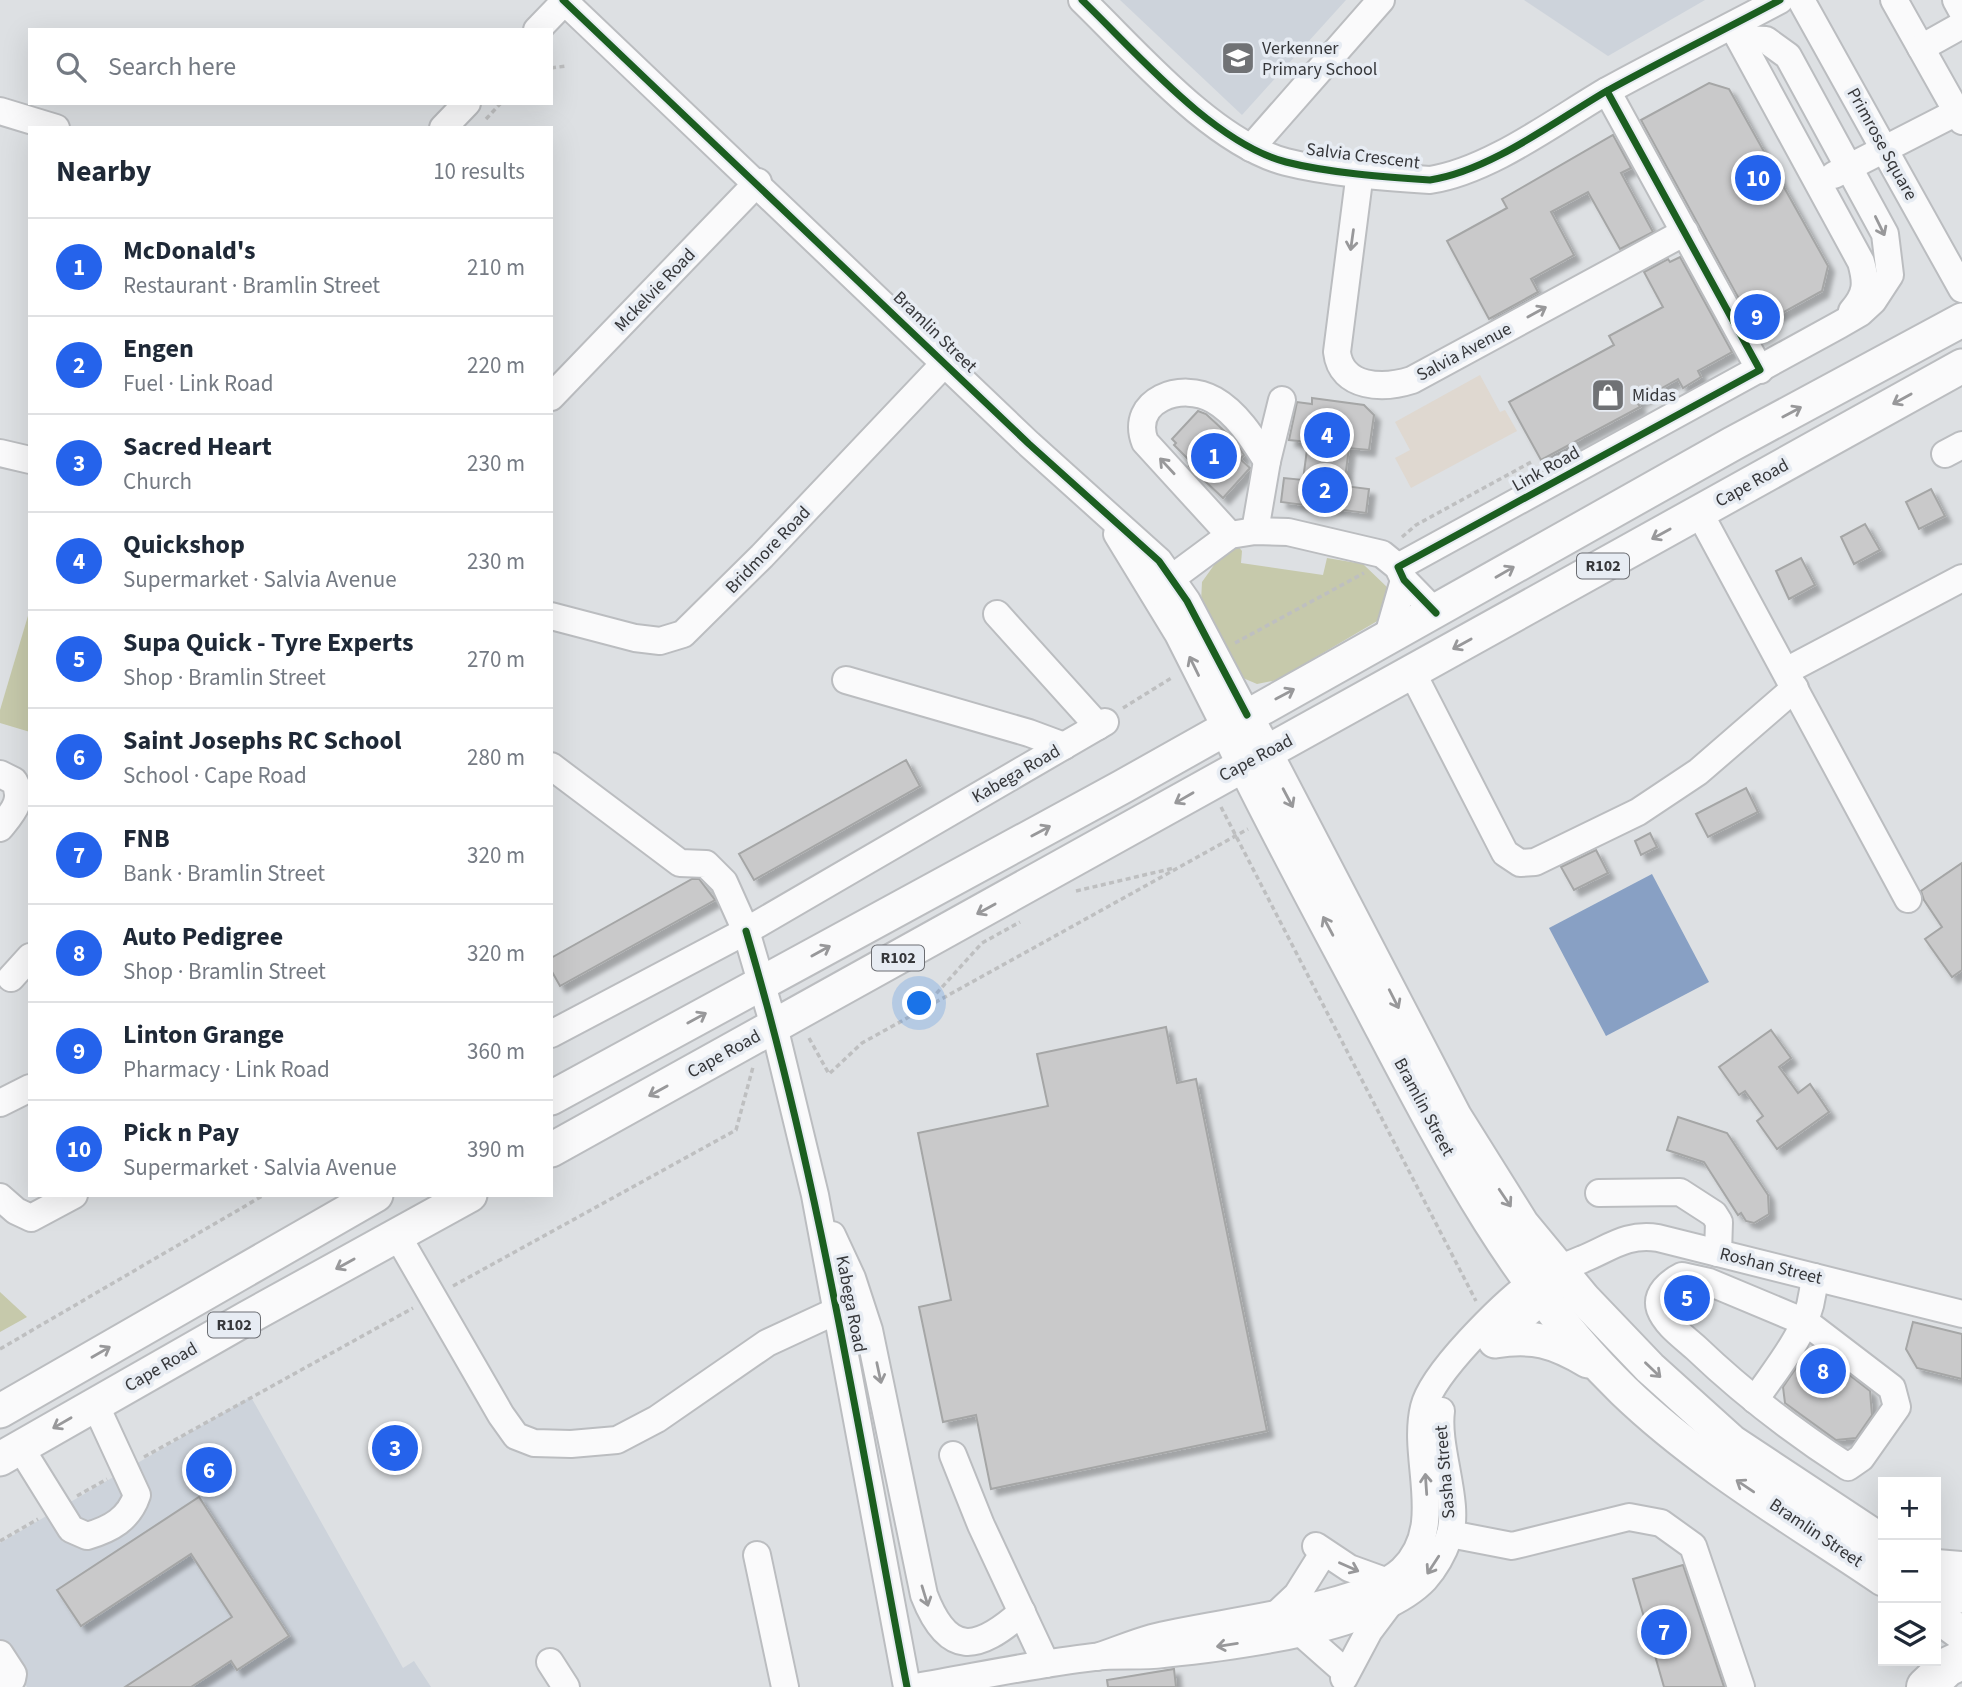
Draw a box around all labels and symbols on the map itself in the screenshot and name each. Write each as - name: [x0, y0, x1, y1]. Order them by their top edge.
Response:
- place label: Verkenner Primary School: [1262, 36, 1377, 82]
- school or university icon: Verkenner Primary School: [1219, 39, 1257, 77]
- street label: Primrose Square: [1841, 83, 1923, 205]
- street label: Salvia Crescent: [1305, 137, 1421, 175]
- pin: 10: [1735, 152, 1781, 204]
- one-way arrow: [1874, 215, 1888, 236]
- one-way arrow: [1345, 228, 1358, 251]
- street label: Mckelvie Road: [609, 243, 701, 337]
- street label: Bramlin Street: [887, 286, 983, 378]
- pin: 9: [1734, 291, 1780, 343]
- one-way arrow: [1526, 305, 1547, 318]
- street label: Salvia Avenue: [1412, 316, 1516, 388]
- shop icon: Midas: [1589, 376, 1627, 414]
- place label: Midas: [1632, 383, 1676, 408]
- one-way arrow: [1893, 392, 1913, 406]
- one-way arrow: [1781, 405, 1802, 418]
- pin: 4: [1304, 409, 1350, 461]
- pin: 1: [1191, 430, 1237, 482]
- street label: Link Road: [1508, 440, 1584, 498]
- street label: Cape Road: [1711, 453, 1793, 513]
- one-way arrow: [1159, 458, 1176, 475]
- pin: 2: [1302, 464, 1348, 516]
- street label: Bridmore Road: [720, 501, 816, 599]
- one-way arrow: [1651, 527, 1671, 541]
- road number: R102: [1577, 554, 1629, 579]
- one-way arrow: [1495, 565, 1515, 579]
- one-way arrow: [1452, 638, 1473, 651]
- one-way arrow: [1186, 656, 1200, 677]
- one-way arrow: [1274, 687, 1295, 700]
- street label: Cape Road: [1215, 728, 1297, 788]
- street label: Kabega Road: [967, 739, 1065, 809]
- one-way arrow: [1282, 787, 1295, 808]
- one-way arrow: [1174, 792, 1195, 805]
- one-way arrow: [1030, 824, 1051, 837]
- one-way arrow: [976, 902, 996, 916]
- one-way arrow: [1321, 916, 1335, 937]
- one-way arrow: [810, 943, 831, 957]
- road number: R102: [872, 946, 924, 970]
- your location: [902, 986, 936, 1020]
- one-way arrow: [1387, 988, 1401, 1009]
- one-way arrow: [686, 1011, 707, 1025]
- street label: Cape Road: [683, 1024, 765, 1084]
- street label: Bramlin Street: [1388, 1053, 1460, 1161]
- one-way arrow: [649, 1084, 669, 1098]
- one-way arrow: [1497, 1188, 1512, 1207]
- street label: Roshan Street: [1717, 1241, 1825, 1291]
- street label: Kabega Road: [829, 1253, 873, 1355]
- one-way arrow: [336, 1257, 356, 1271]
- pin: 5: [1664, 1272, 1710, 1324]
- road number: R102: [208, 1312, 260, 1338]
- street label: Cape Road: [120, 1336, 202, 1398]
- one-way arrow: [91, 1345, 111, 1359]
- pin: 8: [1800, 1345, 1846, 1397]
- one-way arrow: [1644, 1361, 1661, 1378]
- one-way arrow: [874, 1362, 887, 1384]
- one-way arrow: [52, 1416, 72, 1430]
- pin: 3: [372, 1422, 418, 1474]
- street label: Sasha Street: [1428, 1424, 1462, 1520]
- pin: 6: [186, 1444, 232, 1496]
- one-way arrow: [1419, 1473, 1432, 1496]
- one-way arrow: [1736, 1479, 1755, 1493]
- street label: Bramlin Street: [1764, 1492, 1868, 1574]
- one-way arrow: [1426, 1555, 1440, 1575]
- one-way arrow: [1338, 1561, 1359, 1574]
- one-way arrow: [920, 1585, 933, 1607]
- pin: 7: [1641, 1606, 1687, 1658]
- one-way arrow: [1216, 1639, 1239, 1652]

